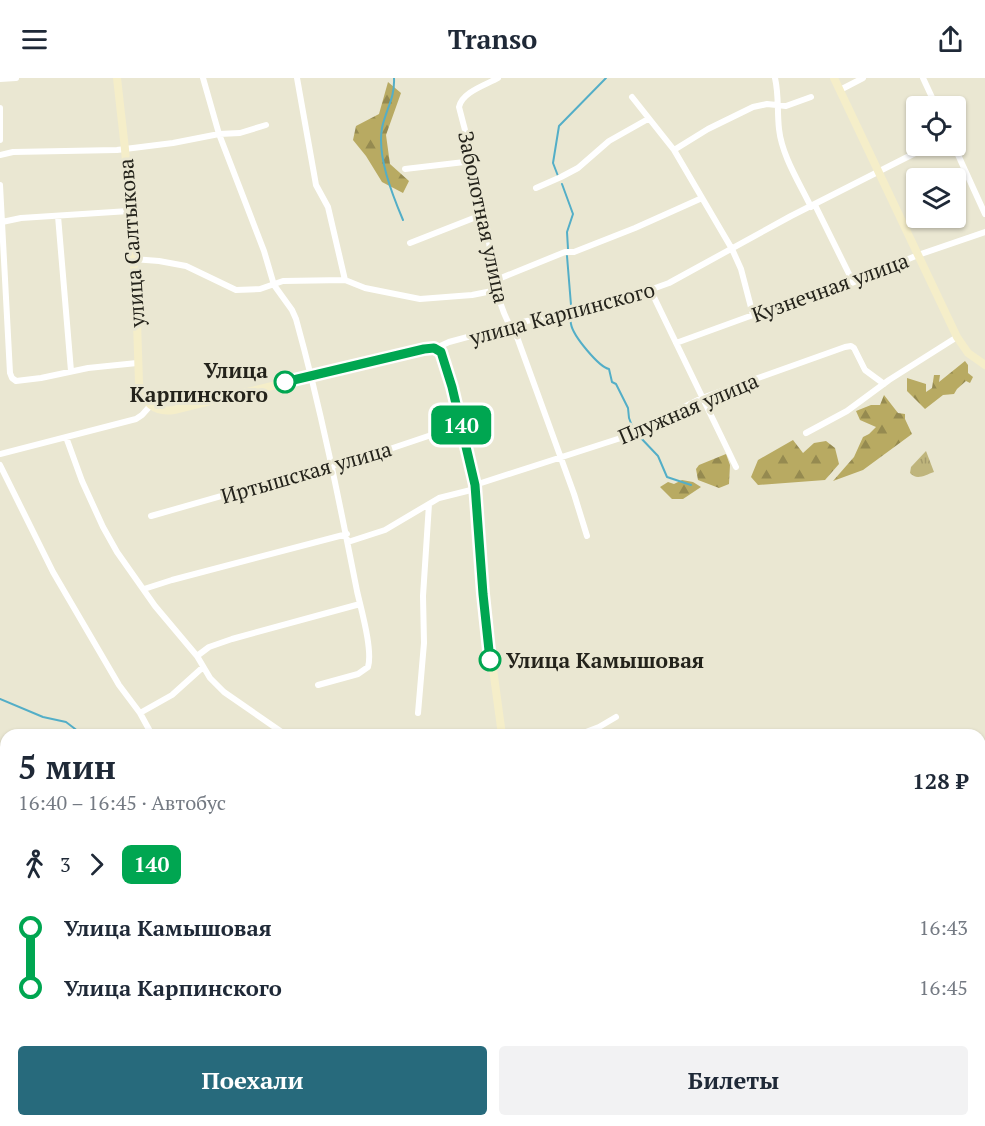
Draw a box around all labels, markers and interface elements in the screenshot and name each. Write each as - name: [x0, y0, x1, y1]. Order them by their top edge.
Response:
- text: Transo: [448, 21, 537, 57]
- icon: menu: [18, 23, 51, 56]
- icon: share: [934, 23, 967, 56]
- map controls: [906, 96, 966, 228]
- button: locate: [906, 96, 966, 156]
- street label: Заболотная улица: [452, 128, 516, 306]
- street label: улица Салтыкова: [111, 157, 151, 329]
- button: layers: [906, 168, 966, 228]
- street label: Кузнечная улица: [748, 245, 913, 328]
- street label: улица Карпинского: [465, 275, 658, 351]
- place label: Улица Карпинского: [130, 356, 268, 408]
- street label: Плужная улица: [614, 366, 763, 450]
- marker: Улица Карпинского: [274, 371, 296, 393]
- line badge: 140: [426, 406, 496, 444]
- text: 140: [443, 411, 479, 439]
- street label: Иртышская улица: [217, 434, 395, 510]
- place label: Улица Камышовая: [506, 646, 704, 674]
- marker: Улица Камышовая: [479, 649, 501, 671]
- text: 5 мин: [18, 745, 116, 788]
- text: 128 ₽: [912, 766, 968, 795]
- text: 16:40 – 16:45 · Автобус: [18, 789, 226, 816]
- icon: walk: [18, 848, 51, 881]
- icon: forward: [80, 848, 113, 881]
- text: 140: [134, 850, 169, 878]
- text: 3: [60, 851, 71, 878]
- text: Улица Камышовая: [64, 913, 272, 942]
- text: 16:43: [919, 914, 968, 941]
- text: Улица Карпинского: [64, 973, 282, 1002]
- text: 16:45: [919, 974, 968, 1001]
- button: Поехали: [18, 1046, 487, 1115]
- button: Билеты: [499, 1046, 968, 1115]

